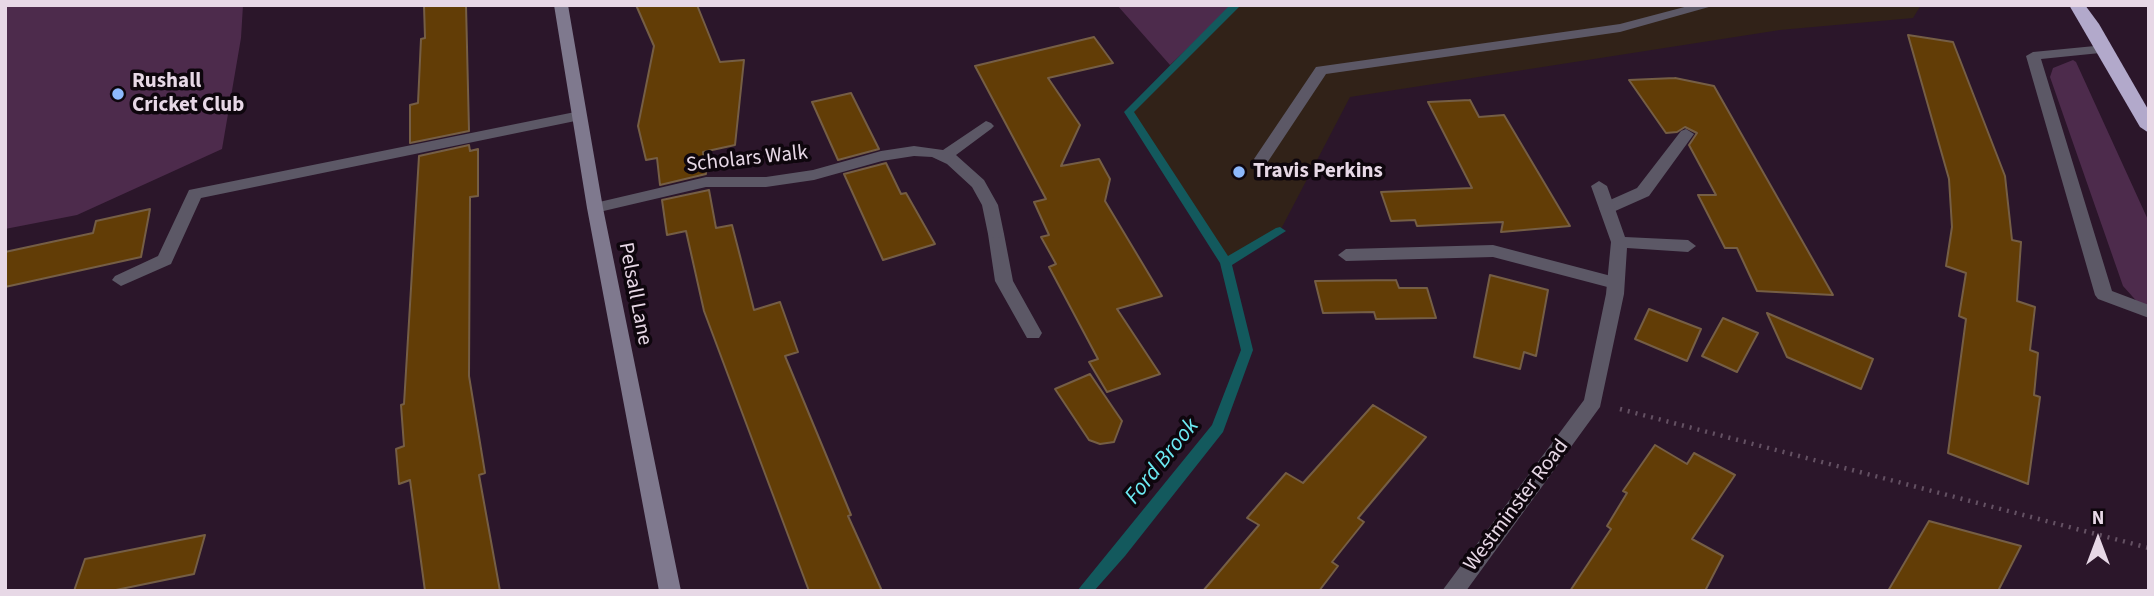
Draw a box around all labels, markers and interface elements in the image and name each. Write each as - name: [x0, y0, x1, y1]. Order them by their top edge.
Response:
- place label: Rushall Cricket Club: [132, 69, 244, 119]
- marker: Rushall Cricket Club: [110, 86, 126, 102]
- street label: Scholars Walk: [685, 141, 809, 179]
- place label: Travis Perkins: [1253, 159, 1383, 185]
- marker: Travis Perkins: [1231, 164, 1247, 180]
- street label: Pelsall Lane: [612, 240, 656, 348]
- water label: Ford Brook: [1120, 414, 1206, 510]
- street label: Westminster Road: [1459, 435, 1575, 577]
- north arrow: [2063, 505, 2133, 575]
- text: N: [2092, 505, 2104, 532]

